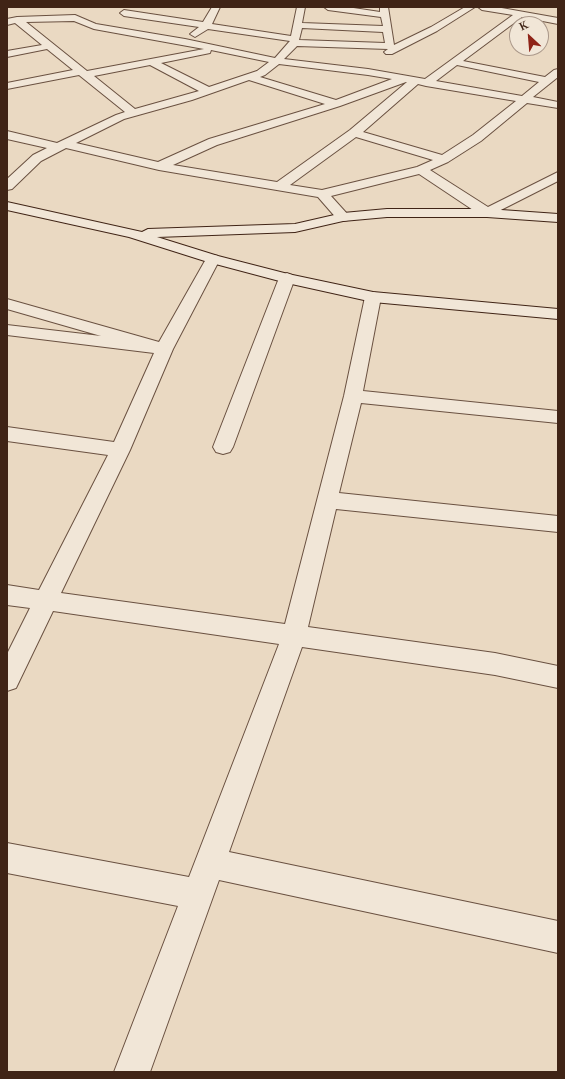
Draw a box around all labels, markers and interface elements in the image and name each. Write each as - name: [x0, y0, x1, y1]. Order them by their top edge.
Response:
- north arrow: [509, 16, 549, 56]
- text: K: [517, 17, 531, 34]

